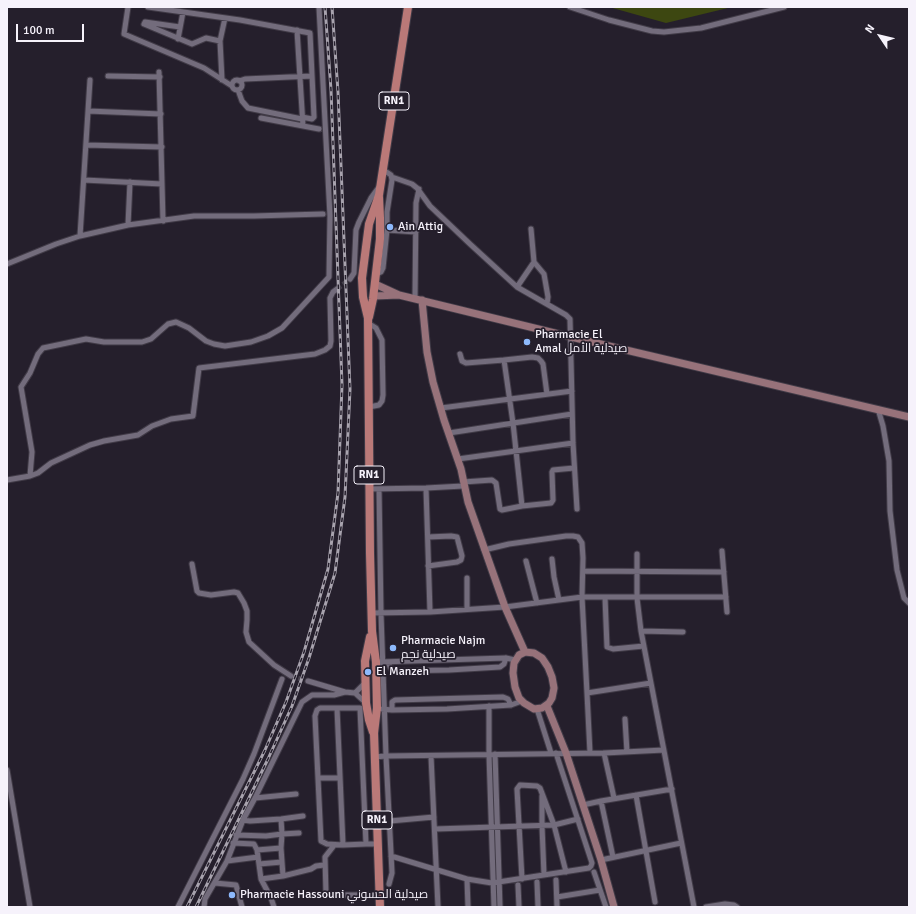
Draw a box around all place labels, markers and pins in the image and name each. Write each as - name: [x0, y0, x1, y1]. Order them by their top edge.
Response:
- place label: Ain Attig: [398, 220, 443, 234]
- marker: Ain Attig: [385, 222, 395, 232]
- place label: Pharmacie El Amal صيدلية الأمل: [535, 328, 627, 356]
- marker: Pharmacie El Amal صيدلية الأمل: [522, 337, 532, 347]
- place label: Pharmacie Najm صيدلية نجم: [401, 634, 485, 662]
- marker: Pharmacie Najm صيدلية نجم: [388, 643, 398, 653]
- place label: El Manzeh: [376, 665, 429, 679]
- marker: El Manzeh: [363, 667, 373, 677]
- place label: Pharmacie Hassouni صيدلية الحسوني: [240, 888, 428, 902]
- marker: Pharmacie Hassouni صيدلية الحسوني: [227, 890, 237, 900]

